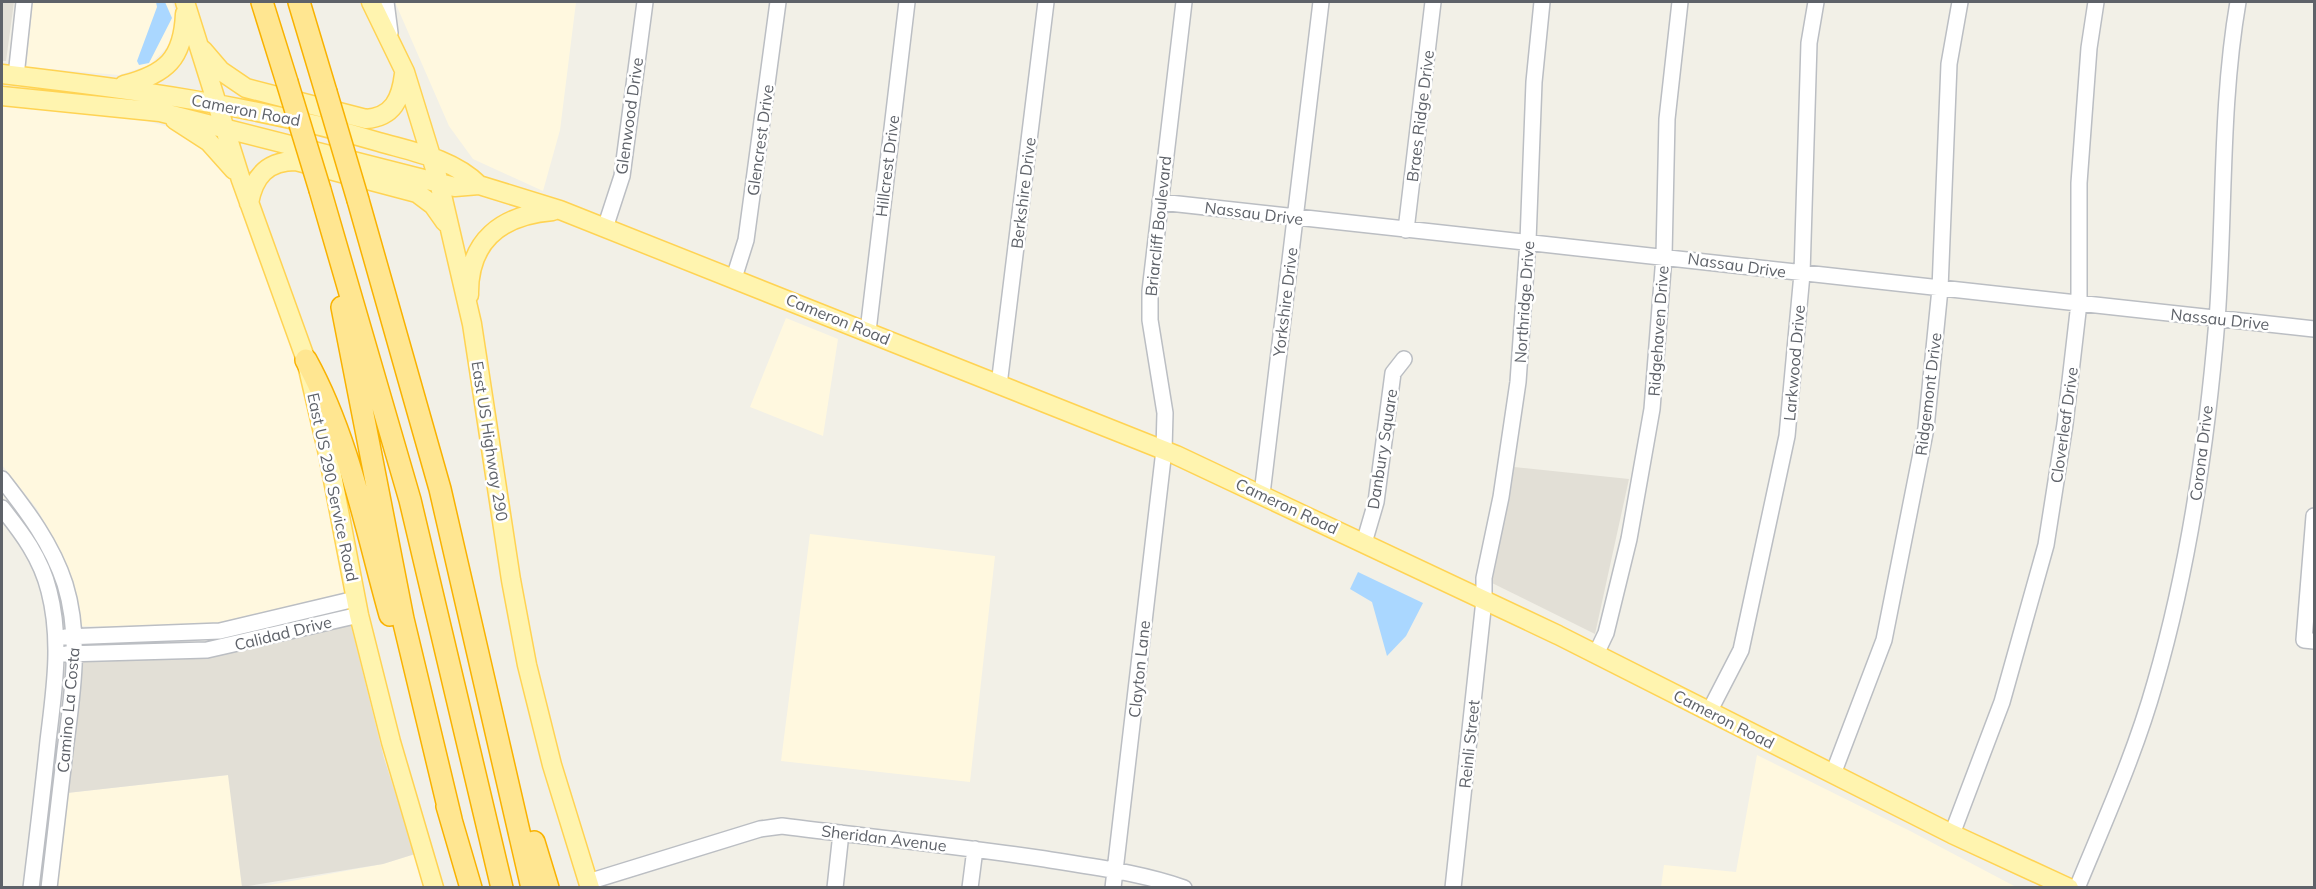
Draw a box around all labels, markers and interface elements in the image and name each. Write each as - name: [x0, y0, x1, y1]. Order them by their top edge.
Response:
- street label: Braes Ridge Drive: [1402, 49, 1438, 183]
- street label: Glenwood Drive: [611, 56, 647, 176]
- street label: Glencrest Drive: [742, 83, 778, 197]
- street label: Cameron Road: [190, 90, 302, 130]
- street label: Hillcrest Drive: [871, 114, 903, 218]
- street label: Berkshire Drive: [1006, 136, 1040, 250]
- street label: Briarcliff Boulevard: [1141, 155, 1175, 297]
- street label: Nassau Drive: [1204, 197, 1304, 229]
- street label: Northridge Drive: [1510, 240, 1538, 364]
- street label: Yorkshire Drive: [1268, 246, 1302, 359]
- street label: Nassau Drive: [1687, 248, 1787, 282]
- street label: Ridgehaven Drive: [1643, 265, 1673, 397]
- street label: Cameron Road: [783, 289, 893, 349]
- street label: Larkwood Drive: [1779, 304, 1809, 422]
- street label: Nassau Drive: [2170, 304, 2270, 334]
- street label: Ridgemont Drive: [1911, 331, 1945, 457]
- street label: East US Highway 290: [467, 359, 513, 523]
- street label: Cloverleaf Drive: [2046, 366, 2082, 484]
- street label: Danbury Square: [1363, 387, 1401, 511]
- street label: East US 290 Service Road: [303, 391, 363, 583]
- street label: Corona Drive: [2185, 404, 2217, 502]
- street label: Cameron Road: [1233, 474, 1341, 538]
- street label: Calidad Drive: [232, 611, 334, 655]
- street label: Clayton Lane: [1124, 619, 1154, 719]
- street label: Camino La Costa: [53, 646, 83, 774]
- street label: Cameron Road: [1670, 685, 1778, 753]
- street label: Reinli Street: [1454, 698, 1484, 789]
- street label: Sheridan Avenue: [820, 820, 948, 856]

